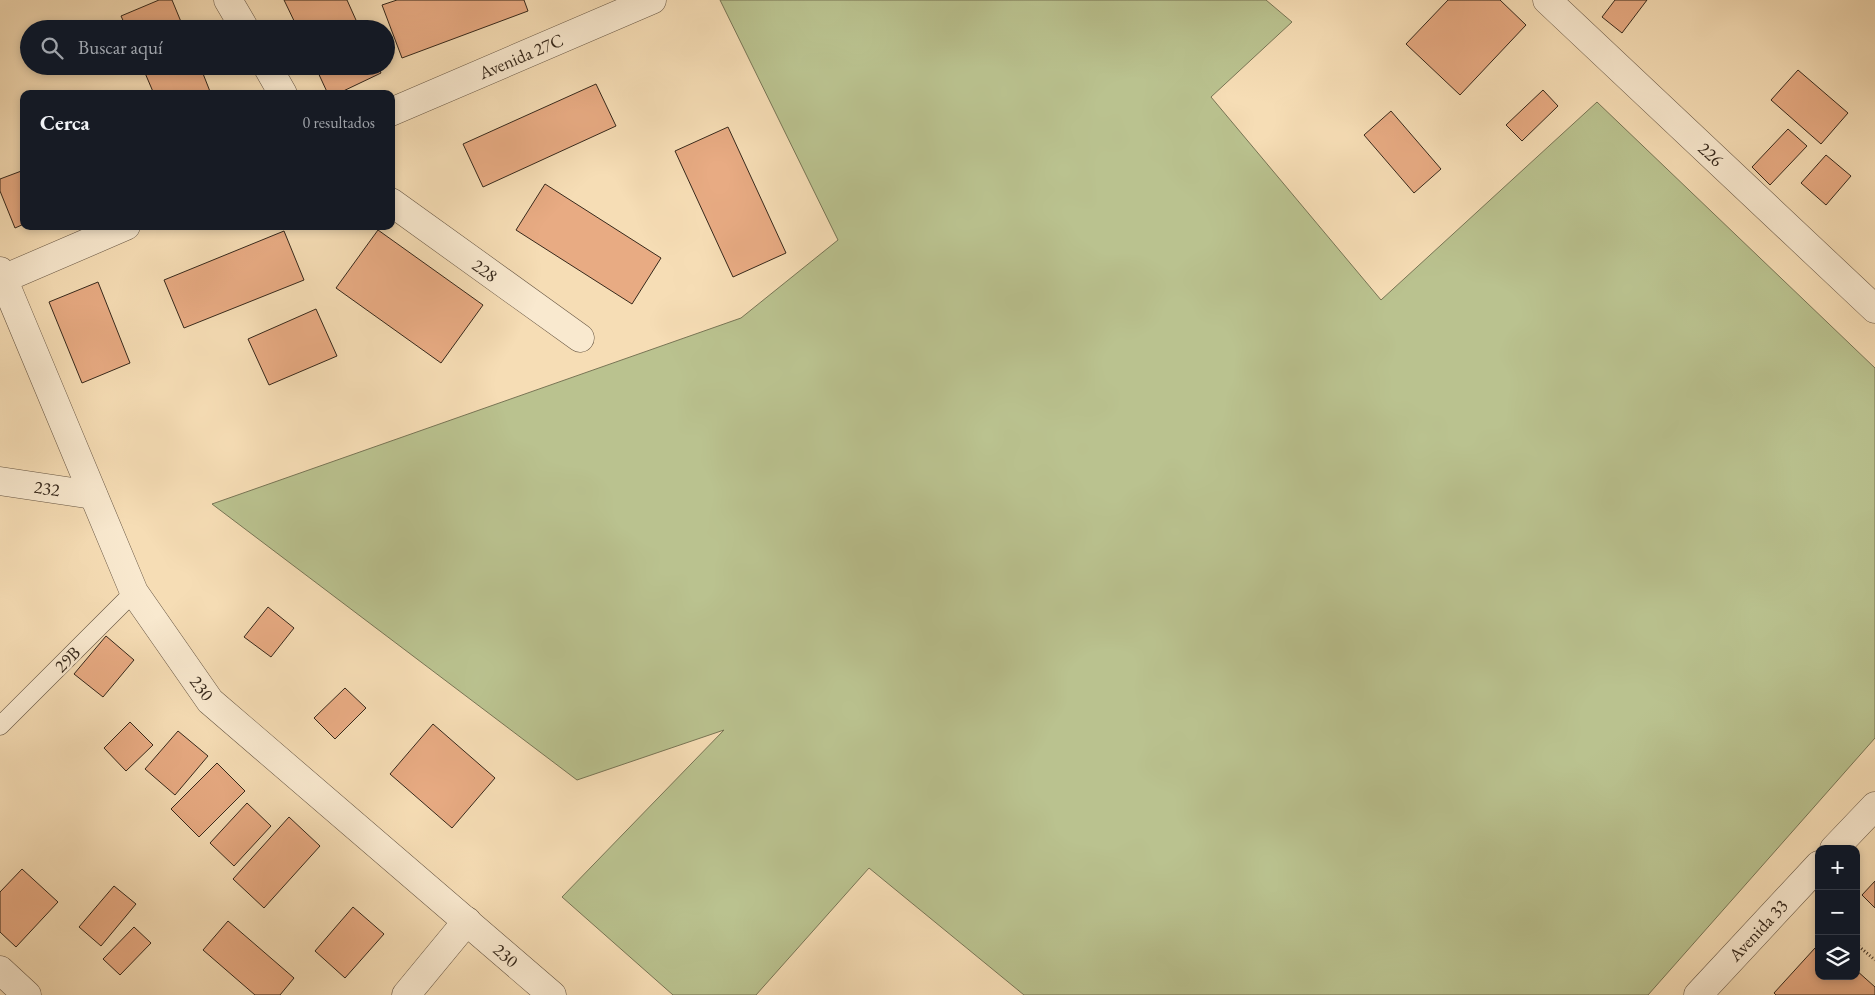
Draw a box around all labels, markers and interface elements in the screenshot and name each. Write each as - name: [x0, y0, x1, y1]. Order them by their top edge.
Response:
- search box: [20, 20, 395, 75]
- street label: Avenida 27C: [474, 28, 567, 84]
- icon: search: [38, 34, 66, 62]
- text: Buscar aquí: [78, 35, 163, 60]
- text: Cerca: [40, 109, 90, 136]
- text: 0 resultados: [303, 112, 375, 133]
- street label: 226: [1694, 137, 1729, 171]
- street label: 228: [468, 253, 502, 287]
- street label: 232: [32, 475, 62, 501]
- street label: 29B: [49, 641, 85, 677]
- street label: 230: [185, 671, 219, 706]
- map controls: [1815, 845, 1860, 980]
- button: +: [1815, 845, 1860, 890]
- button: −: [1815, 890, 1860, 935]
- street label: Avenida 33: [1723, 894, 1793, 967]
- button: layers: [1815, 935, 1860, 980]
- street label: 230: [489, 938, 524, 972]

